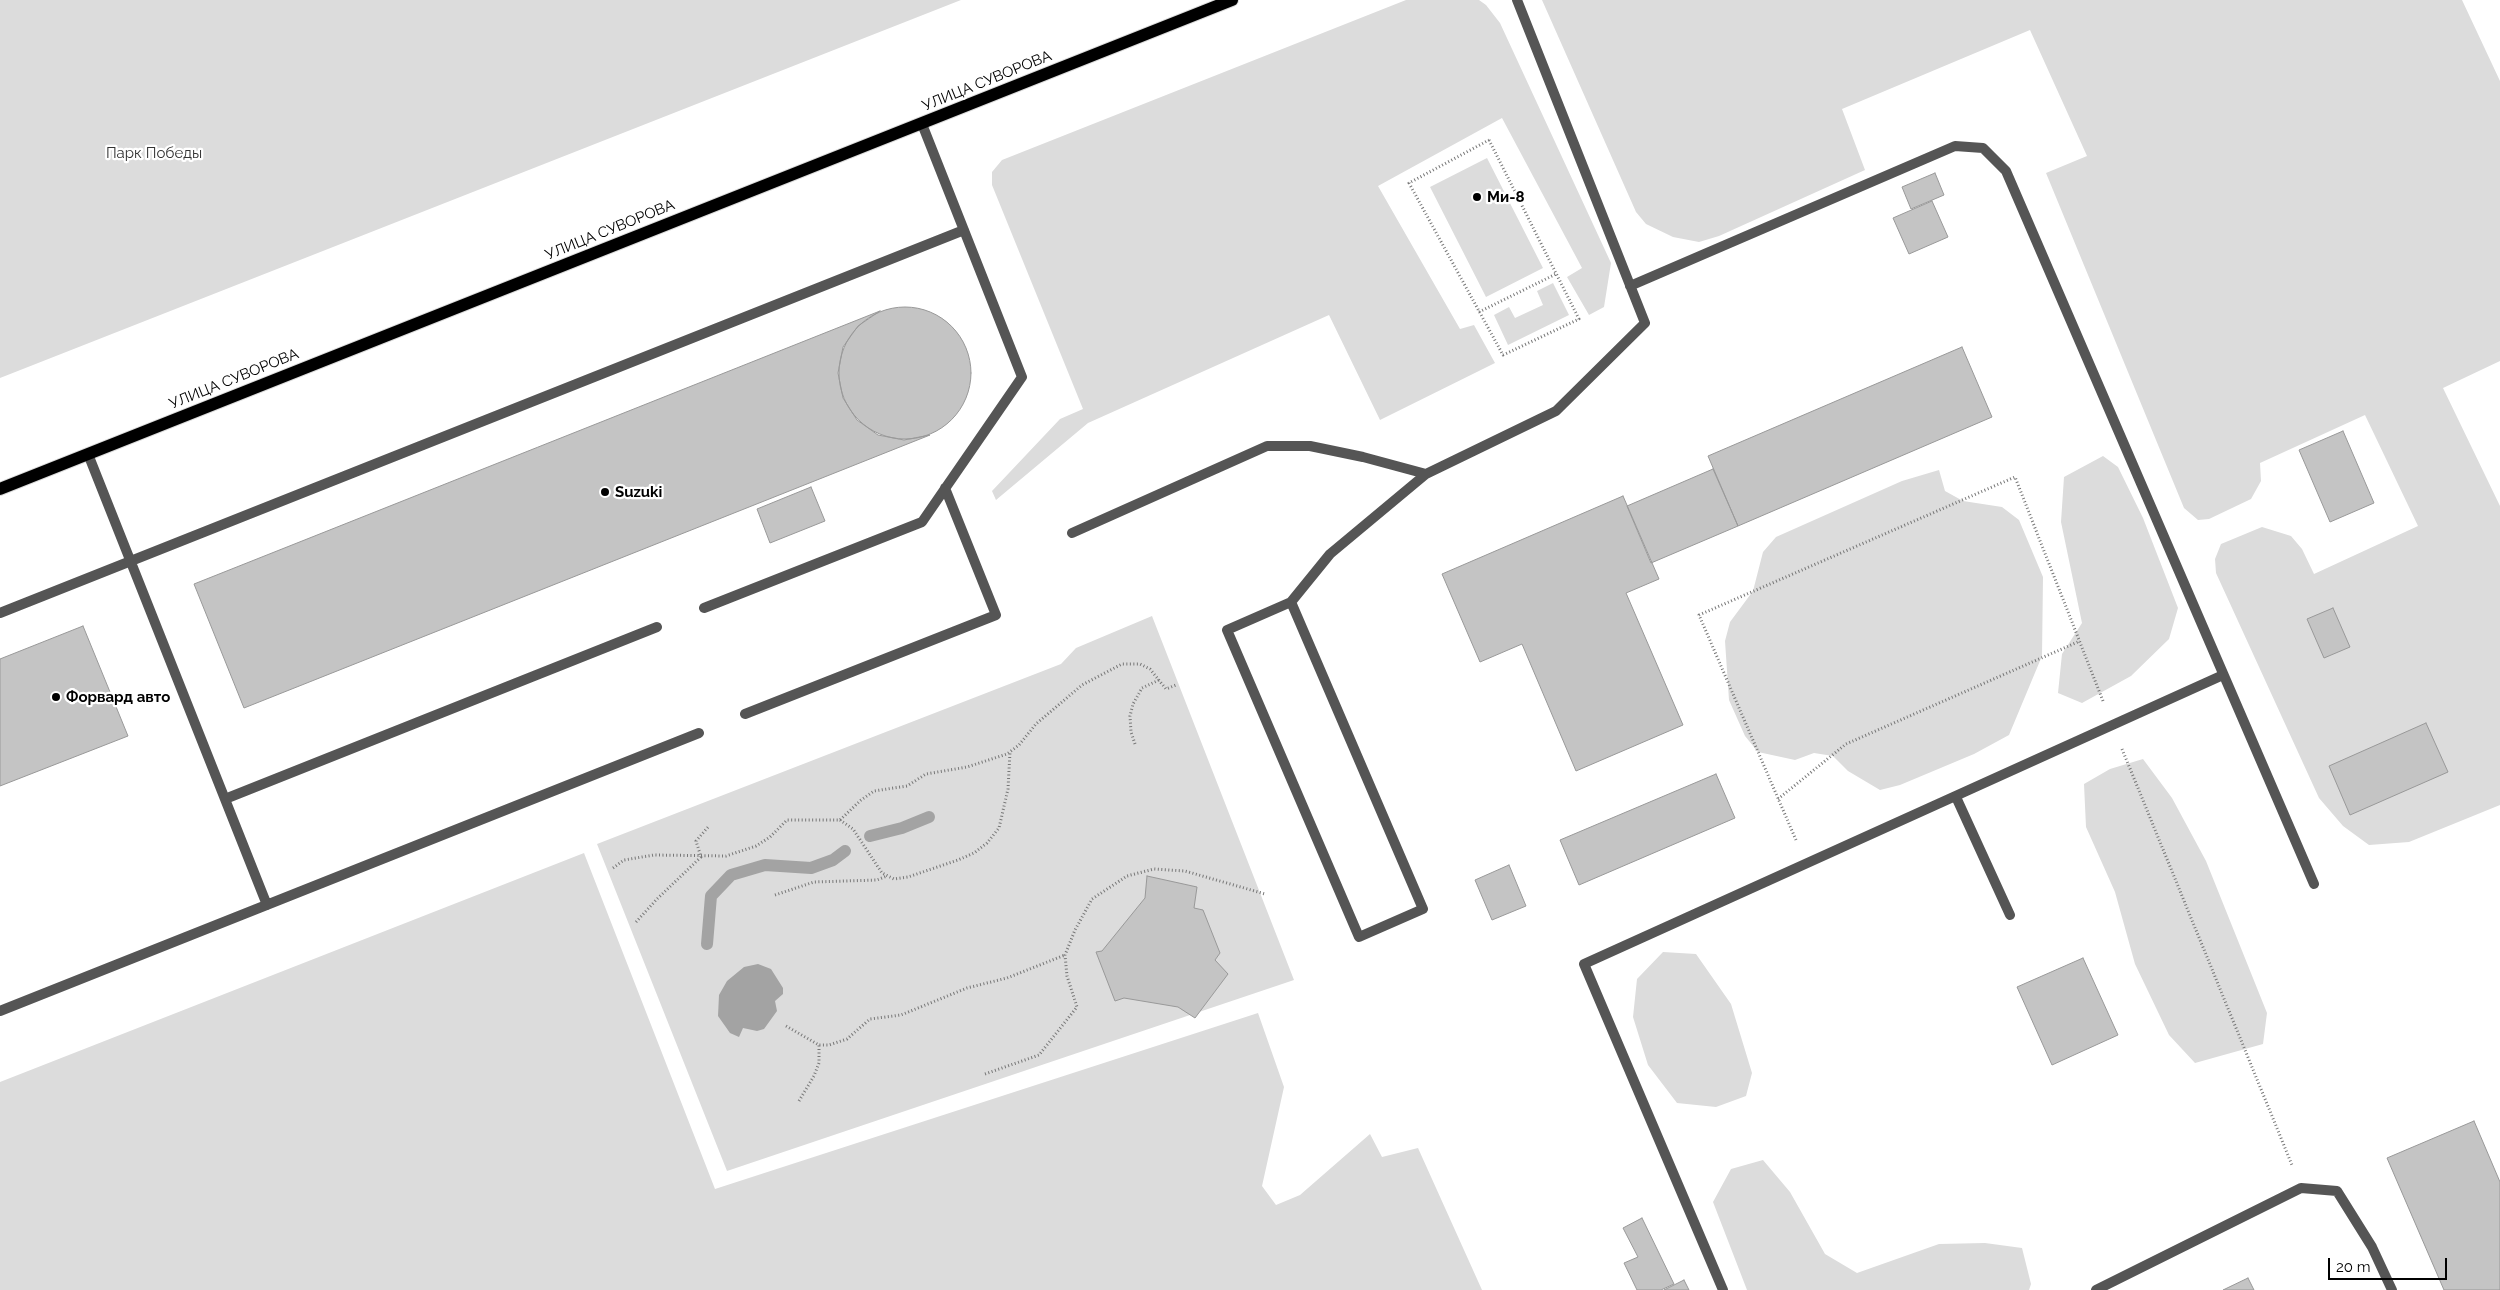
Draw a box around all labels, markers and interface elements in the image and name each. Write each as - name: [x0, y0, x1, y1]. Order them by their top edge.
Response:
- street label: УЛИЦА СУВОРОВА: [920, 47, 1054, 115]
- park label: Парк Победы: [106, 144, 202, 162]
- place label: Ми-8: [1487, 188, 1524, 206]
- marker: Ми-8: [1471, 191, 1483, 203]
- street label: УЛИЦА СУВОРОВА: [543, 196, 677, 264]
- street label: УЛИЦА СУВОРОВА: [167, 345, 301, 413]
- place label: Suzuki: [615, 483, 662, 501]
- marker: Suzuki: [599, 486, 611, 498]
- place label: Форвард авто: [66, 688, 170, 706]
- marker: Форвард авто: [50, 691, 62, 703]
- scale bar: [2330, 1248, 2449, 1280]
- text: 20 m: [2336, 1258, 2371, 1276]

